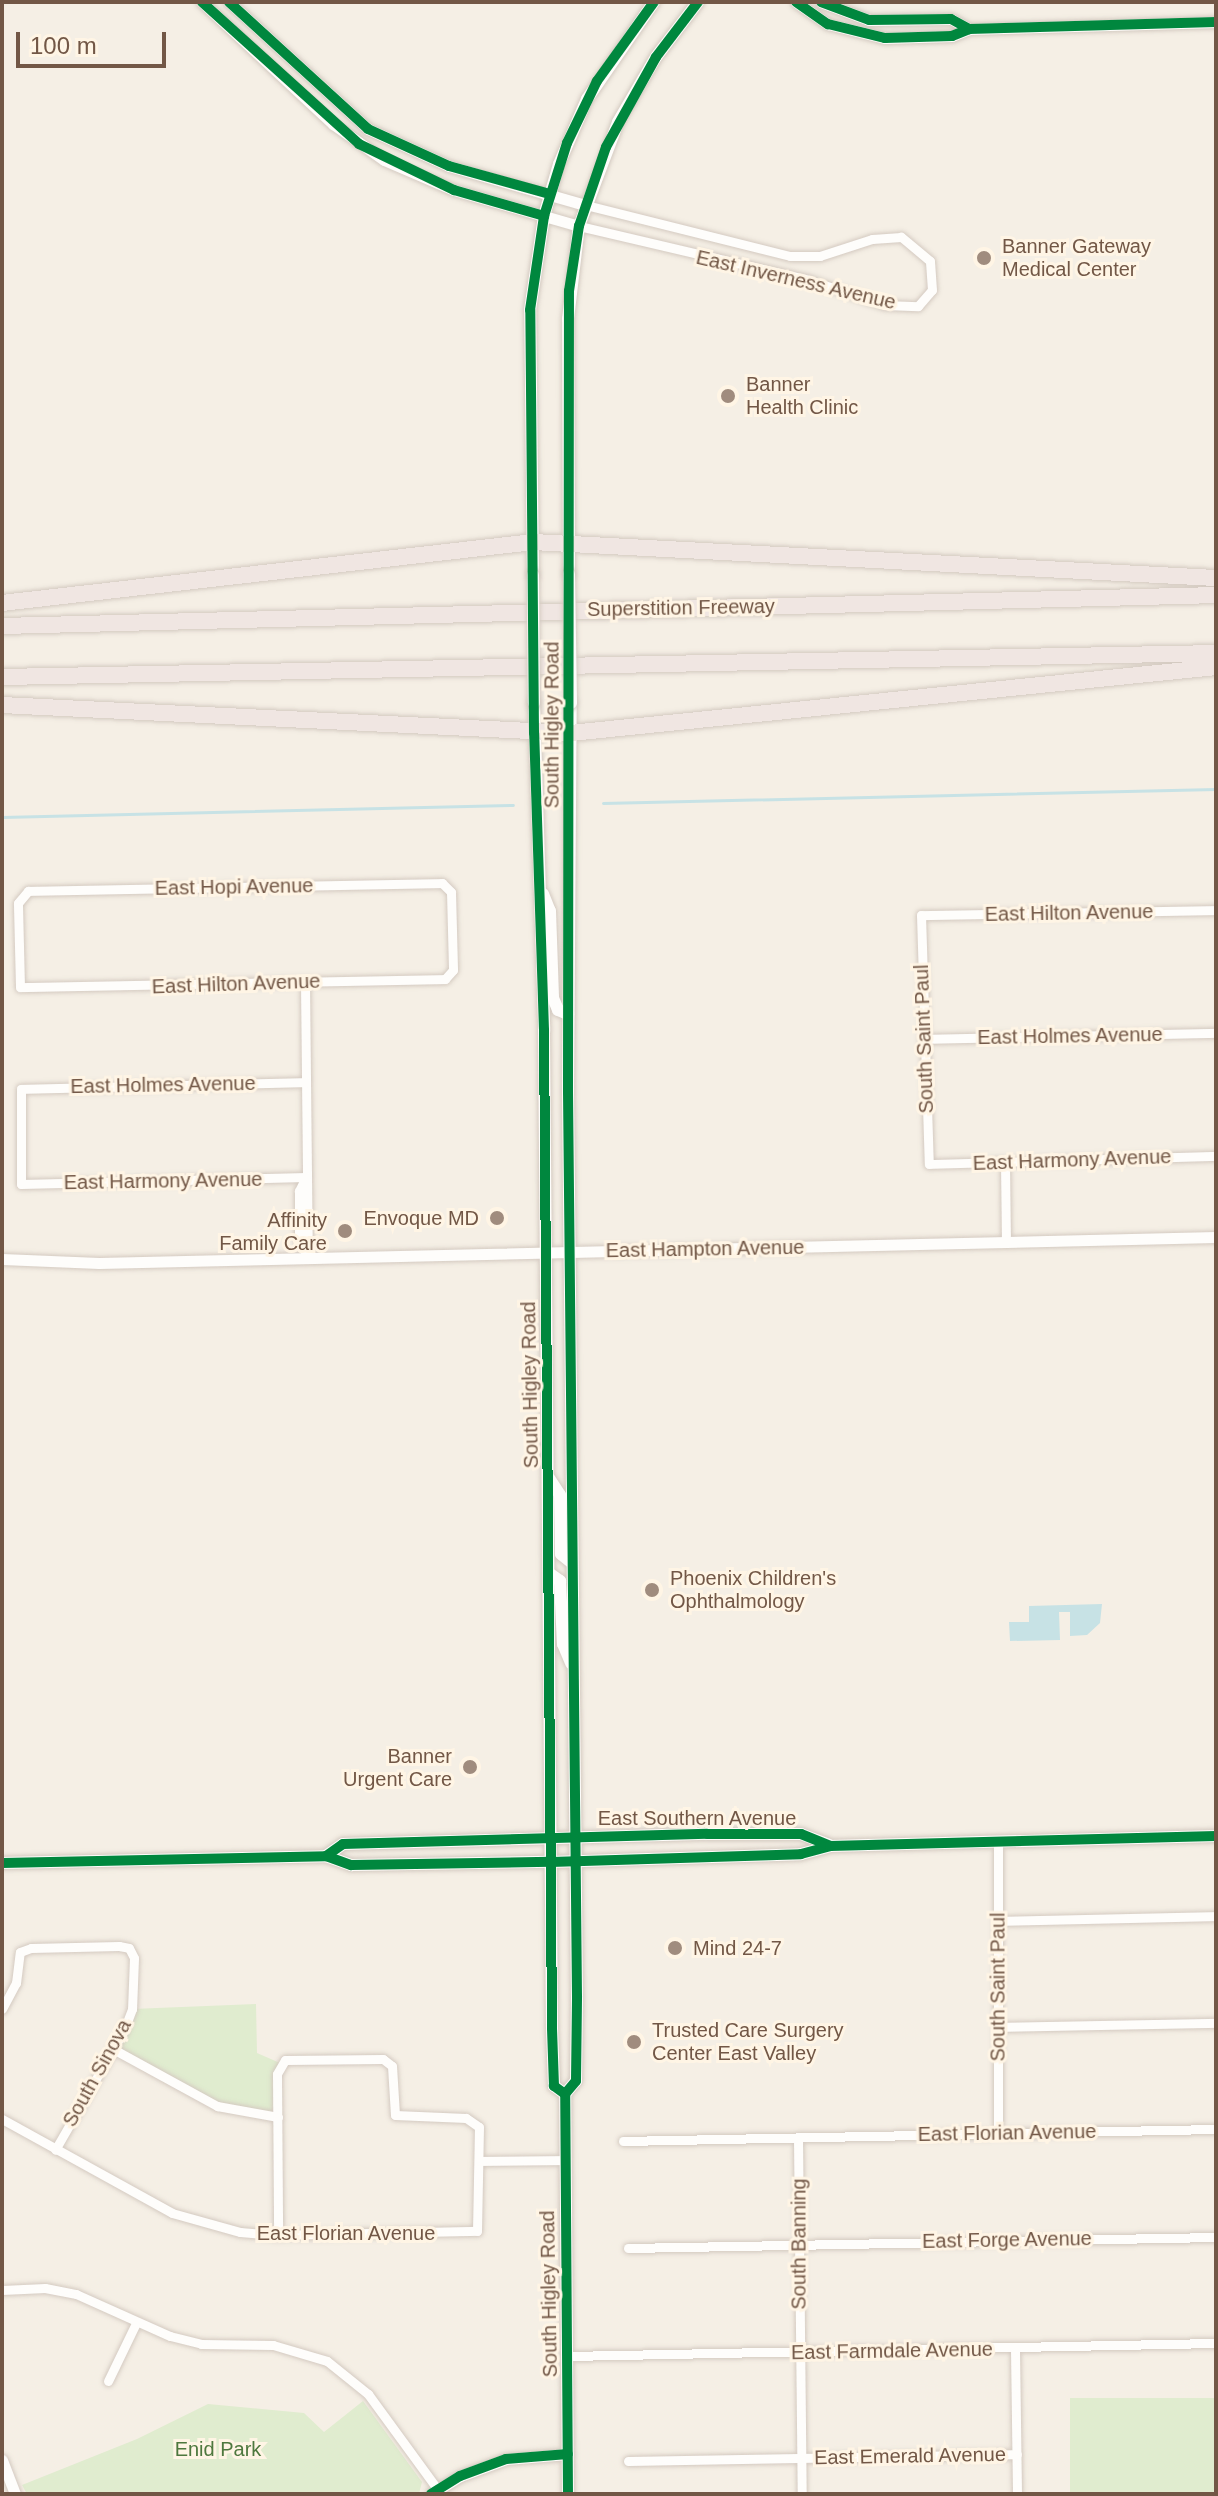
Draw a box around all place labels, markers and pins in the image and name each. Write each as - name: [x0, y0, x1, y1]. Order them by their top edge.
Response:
- place label: Banner Gateway Medical Center: [1002, 234, 1151, 281]
- marker: Banner Gateway Medical Center: [973, 247, 995, 269]
- place label: Banner Health Clinic: [746, 372, 858, 419]
- marker: Banner Health Clinic: [717, 385, 739, 407]
- place label: Envoque MD: [363, 1206, 479, 1230]
- marker: Envoque MD: [486, 1207, 508, 1229]
- place label: Affinity Family Care: [219, 1208, 327, 1255]
- marker: Affinity Family Care: [334, 1220, 356, 1242]
- place label: Phoenix Children's Ophthalmology: [670, 1566, 836, 1613]
- marker: Phoenix Children's Ophthalmology: [641, 1579, 663, 1601]
- place label: Banner Urgent Care: [343, 1744, 452, 1791]
- marker: Banner Urgent Care: [459, 1756, 481, 1778]
- place label: Mind 24-7: [693, 1936, 782, 1960]
- marker: Mind 24-7: [664, 1937, 686, 1959]
- place label: Trusted Care Surgery Center East Valley: [652, 2018, 844, 2065]
- marker: Trusted Care Surgery Center East Valley: [623, 2031, 645, 2053]

